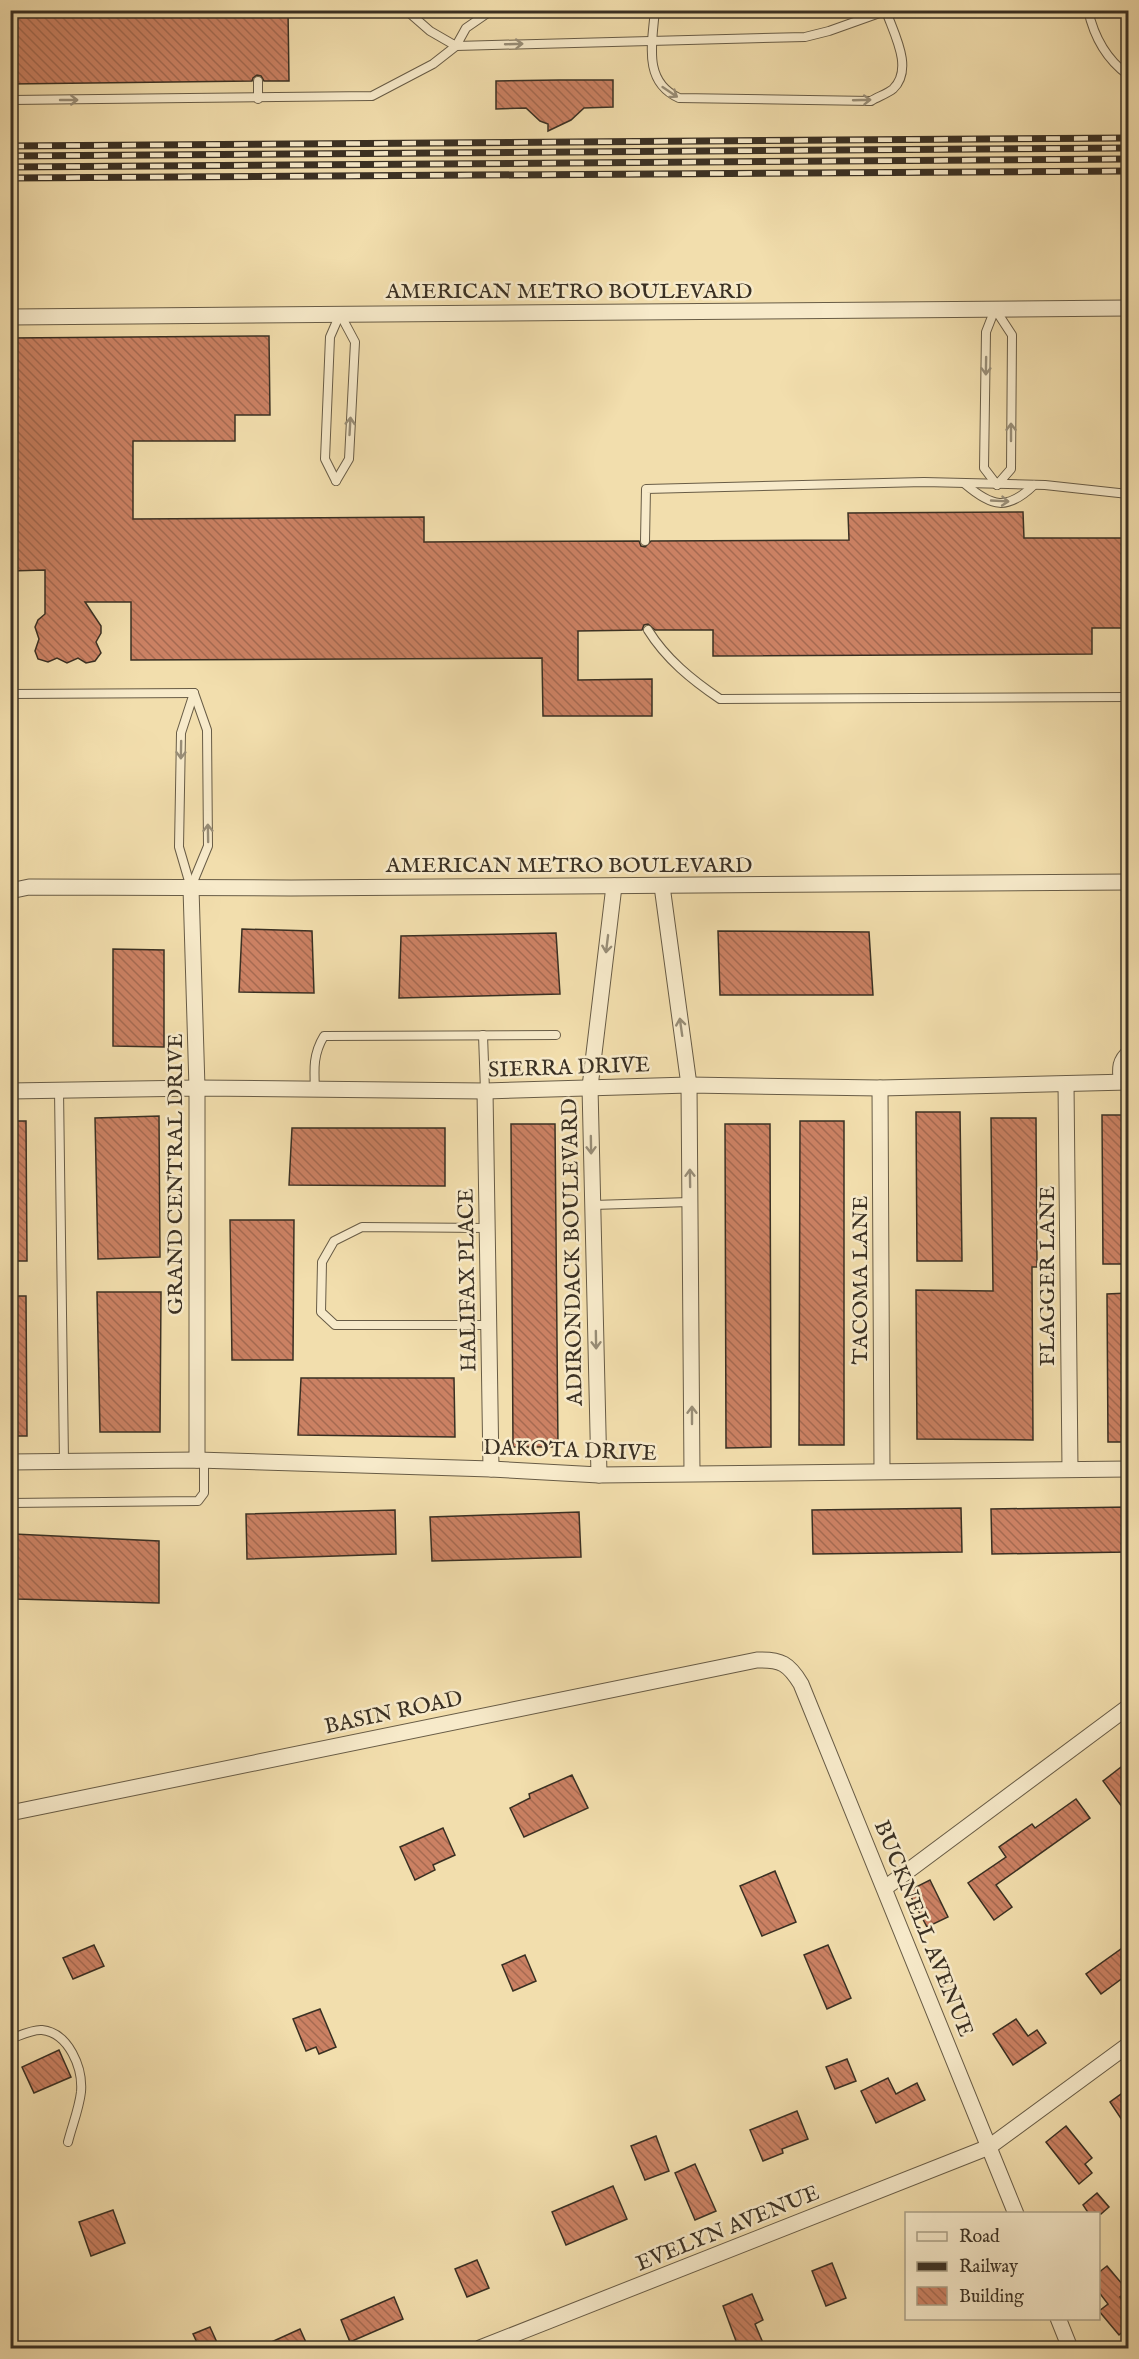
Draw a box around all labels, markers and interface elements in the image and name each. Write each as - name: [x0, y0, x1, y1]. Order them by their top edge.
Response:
- one-way arrow: [504, 38, 524, 50]
- one-way arrow: [661, 86, 678, 99]
- one-way arrow: [58, 94, 78, 106]
- one-way arrow: [852, 95, 872, 106]
- street label: AMERICAN METRO BOULEVARD: [385, 278, 752, 306]
- one-way arrow: [980, 356, 991, 376]
- one-way arrow: [345, 417, 356, 437]
- one-way arrow: [1005, 422, 1017, 442]
- one-way arrow: [989, 496, 1009, 507]
- one-way arrow: [175, 739, 187, 759]
- one-way arrow: [202, 823, 214, 843]
- street label: AMERICAN METRO BOULEVARD: [385, 852, 752, 880]
- one-way arrow: [601, 933, 612, 953]
- one-way arrow: [675, 1018, 686, 1038]
- street label: GRAND CENTRAL DRIVE: [162, 1033, 190, 1315]
- street label: SIERRA DRIVE: [488, 1051, 651, 1085]
- street label: ADIRONDACK BOULEVARD: [556, 1098, 590, 1407]
- one-way arrow: [585, 1135, 597, 1155]
- one-way arrow: [684, 1168, 696, 1188]
- street label: FLAGGER LANE: [1034, 1186, 1062, 1366]
- street label: HALIFAX PLACE: [452, 1188, 484, 1372]
- street label: TACOMA LANE: [847, 1196, 875, 1364]
- one-way arrow: [590, 1330, 601, 1350]
- one-way arrow: [686, 1405, 698, 1425]
- street label: DAKOTA DRIVE: [482, 1434, 657, 1468]
- street label: BASIN ROAD: [322, 1685, 465, 1741]
- street label: BUCKNELL AVENUE: [867, 1816, 979, 2041]
- street label: EVELYN AVENUE: [632, 2179, 824, 2278]
- legend: [905, 2212, 1100, 2320]
- text: Road: [959, 2226, 1000, 2249]
- text: Railway: [959, 2256, 1018, 2279]
- text: Building: [959, 2286, 1024, 2309]

